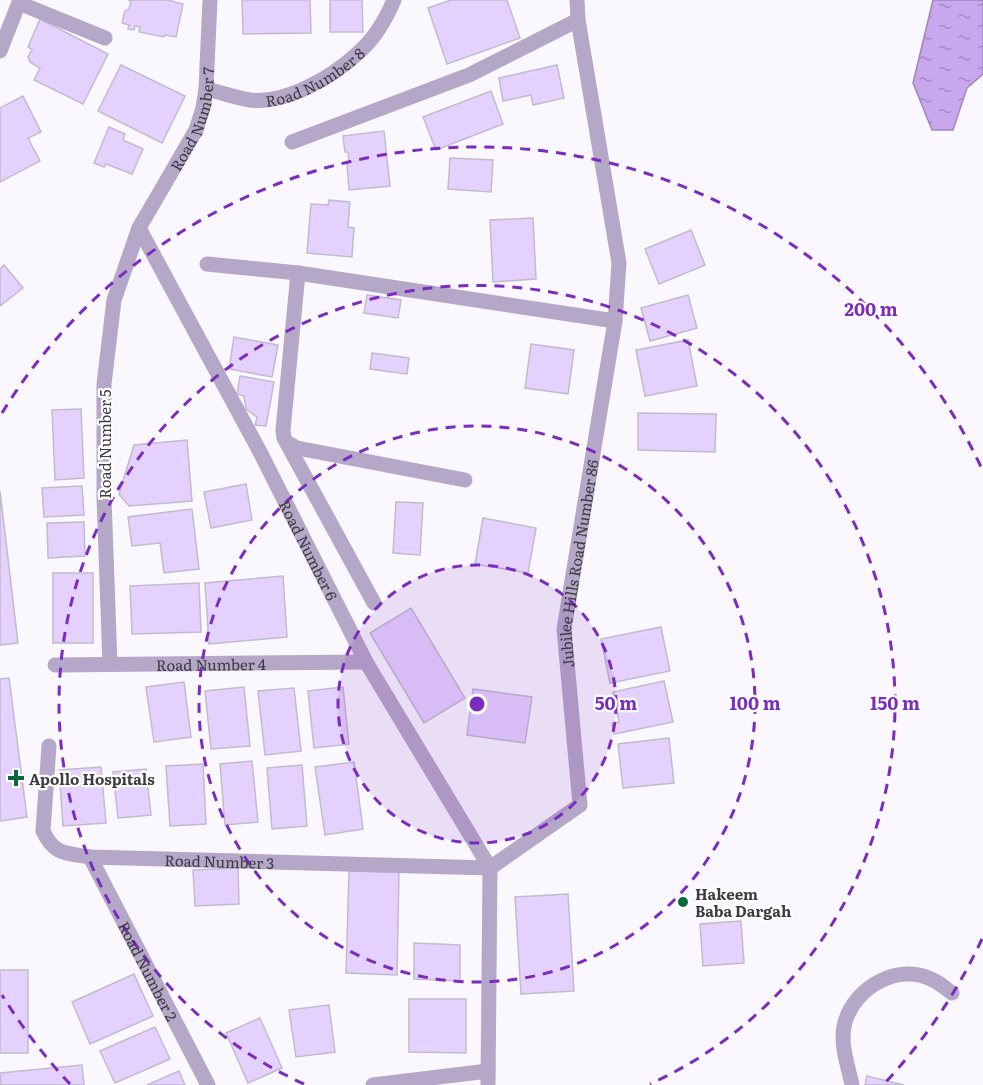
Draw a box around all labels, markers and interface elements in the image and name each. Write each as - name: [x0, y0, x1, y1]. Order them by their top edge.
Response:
- street label: Road Number 8: [264, 41, 369, 112]
- street label: Road Number 7: [163, 66, 218, 175]
- text: 200 m: [844, 295, 898, 322]
- street label: Road Number 5: [93, 389, 116, 499]
- street label: Jubilee Hills Road Number 86: [552, 458, 603, 669]
- street label: Road Number 6: [274, 495, 344, 604]
- street label: Road Number 4: [156, 651, 266, 676]
- text: 50 m: [595, 689, 637, 716]
- text: 100 m: [729, 689, 781, 716]
- text: 150 m: [870, 689, 920, 716]
- centre of rings: [467, 694, 487, 714]
- place label: Apollo Hospitals: [29, 767, 155, 790]
- marker: Apollo Hospitals: [7, 769, 25, 787]
- street label: Road Number 3: [164, 848, 275, 874]
- place label: Hakeem Baba Dargah: [695, 882, 791, 922]
- marker: Hakeem Baba Dargah: [676, 895, 690, 909]
- street label: Road Number 2: [113, 917, 184, 1025]

